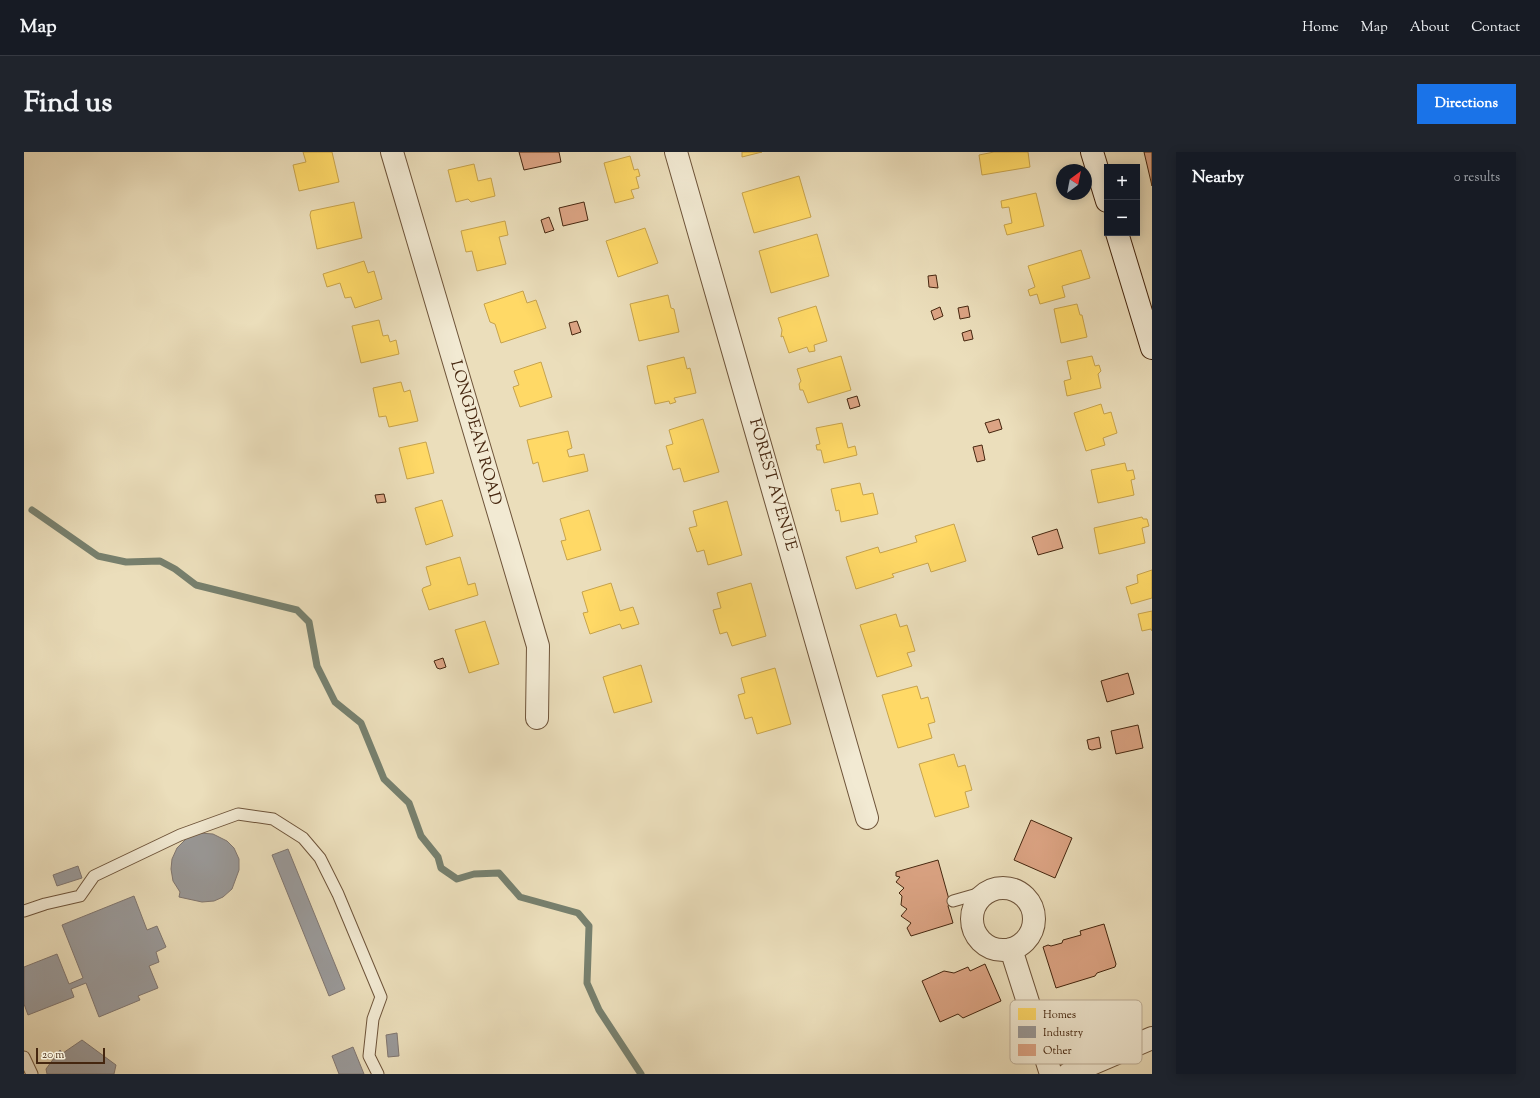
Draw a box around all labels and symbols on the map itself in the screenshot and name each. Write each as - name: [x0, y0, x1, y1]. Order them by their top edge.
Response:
- north arrow: [1056, 164, 1092, 200]
- street label: LONGDEAN ROAD: [443, 358, 507, 508]
- street label: FOREST AVENUE: [742, 416, 802, 554]
- legend: [1010, 1000, 1142, 1064]
- text: Homes: [1043, 1007, 1076, 1023]
- text: Industry: [1043, 1025, 1084, 1041]
- text: Other: [1043, 1043, 1072, 1059]
- scale bar: [36, 1046, 105, 1065]

